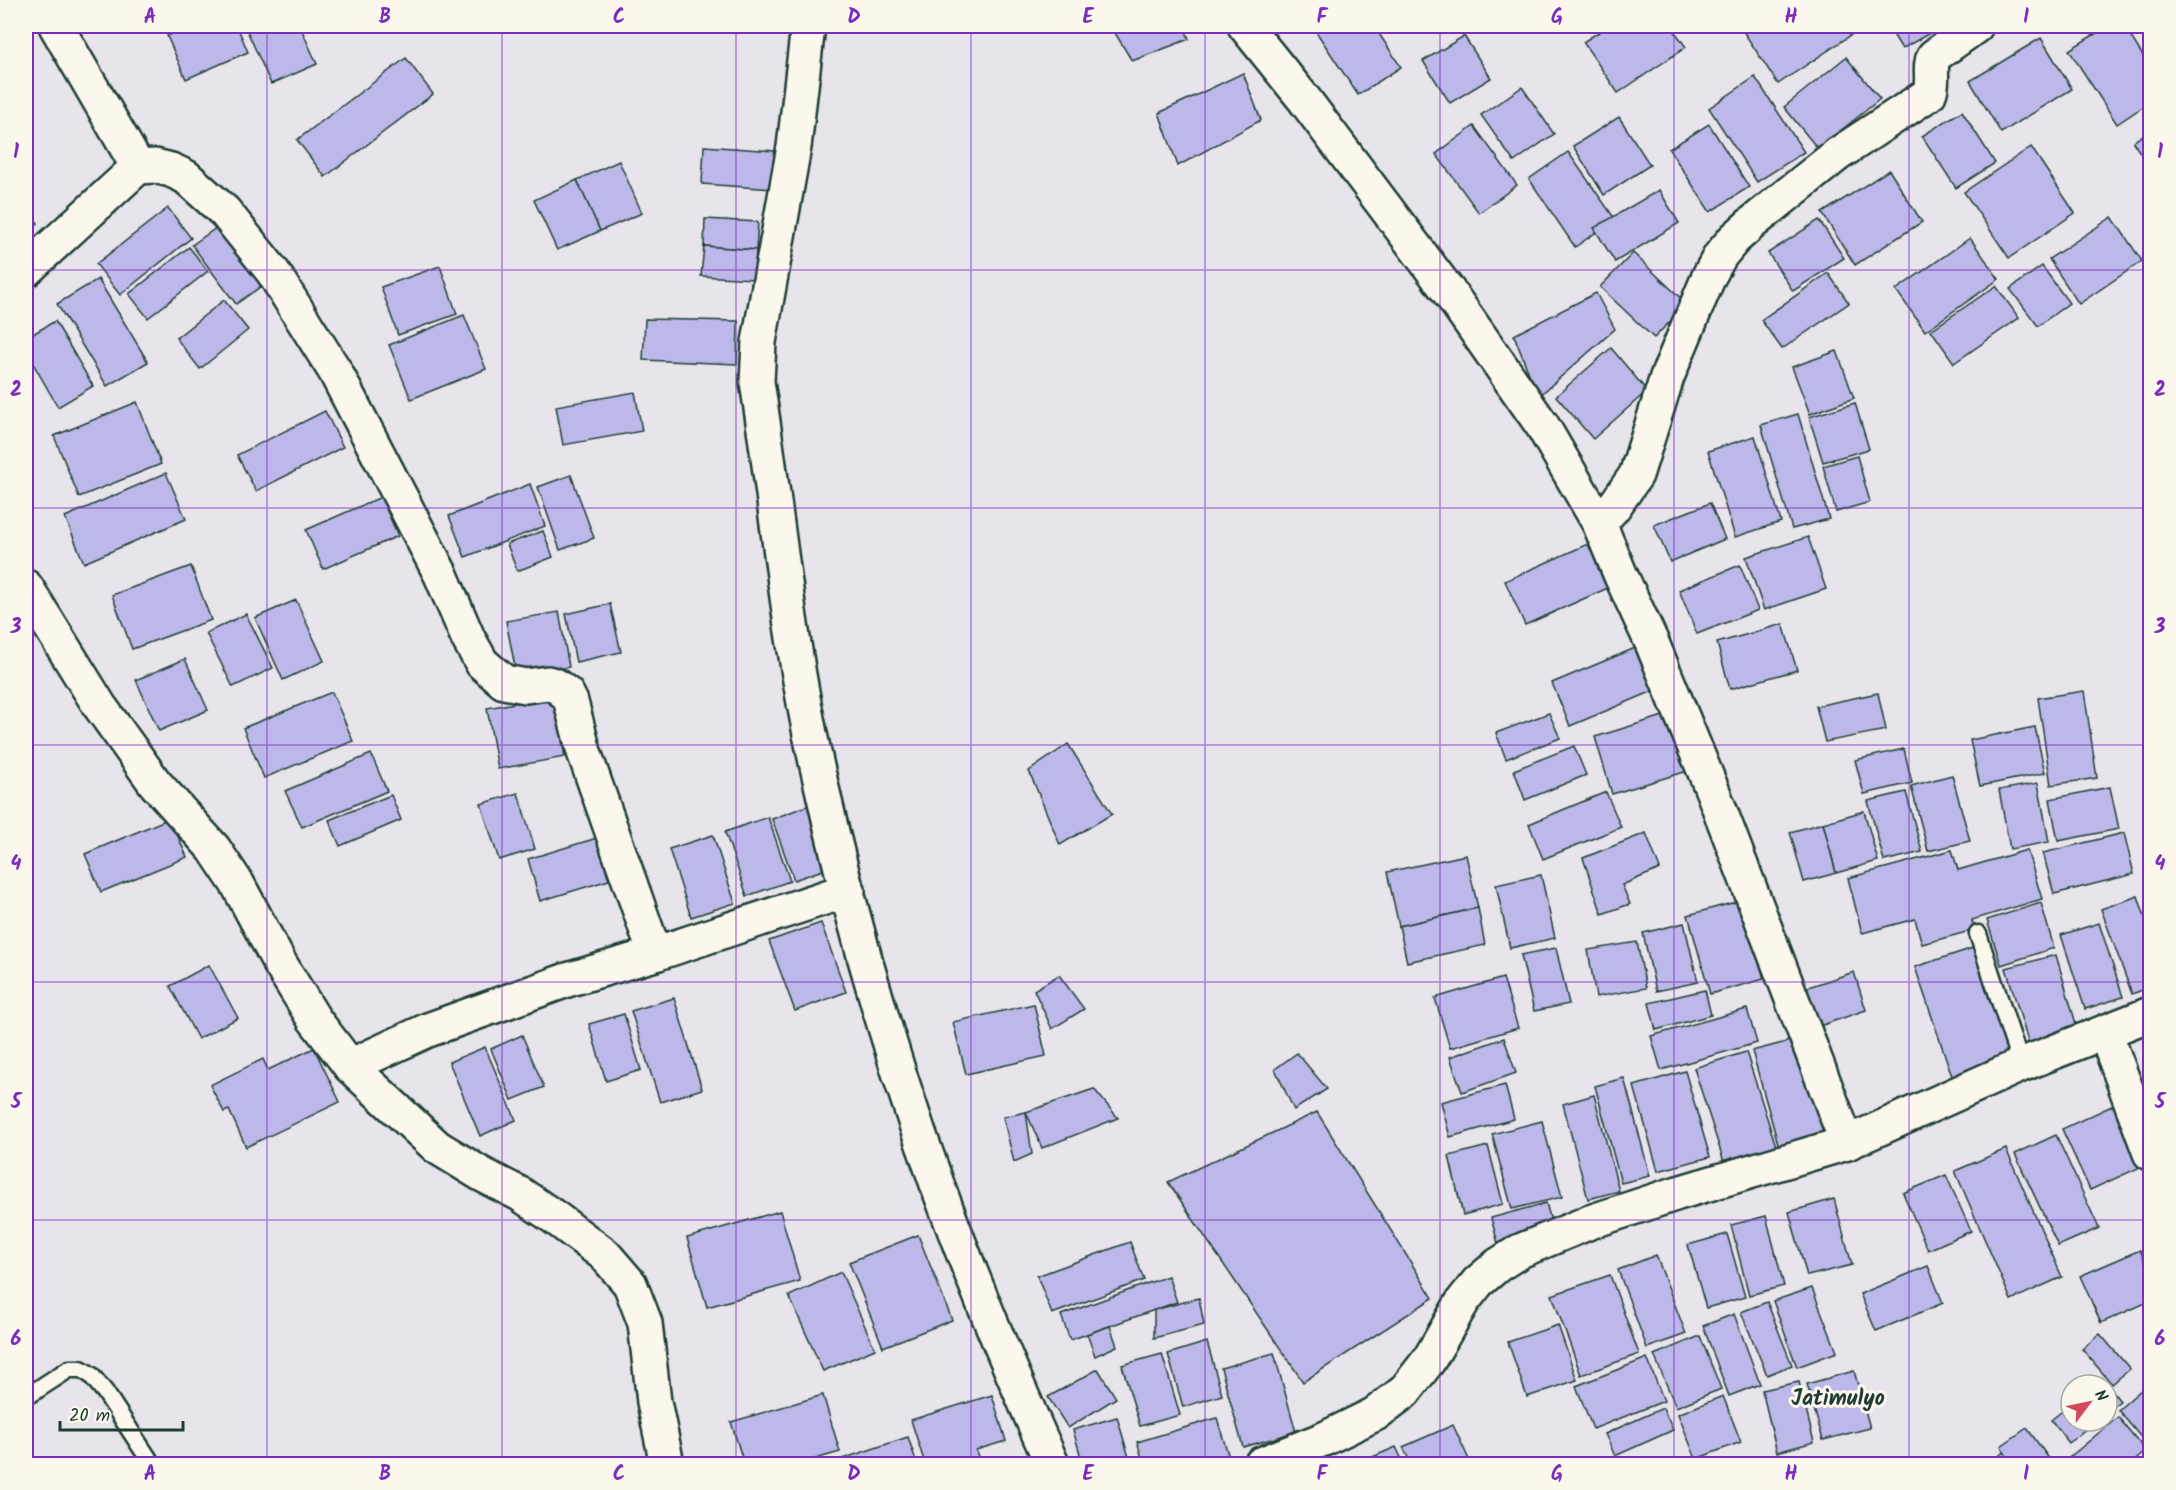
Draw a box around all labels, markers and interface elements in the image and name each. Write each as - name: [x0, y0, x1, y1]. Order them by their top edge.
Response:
- text: A: [144, 2, 156, 34]
- text: B: [379, 2, 391, 34]
- text: C: [613, 2, 625, 34]
- text: D: [847, 2, 861, 34]
- text: E: [1082, 2, 1094, 34]
- text: F: [1317, 2, 1329, 34]
- text: G: [1551, 2, 1563, 34]
- text: H: [1784, 2, 1798, 34]
- text: I: [2023, 2, 2029, 34]
- text: 1: [13, 137, 19, 169]
- text: 1: [2157, 137, 2163, 169]
- text: 2: [10, 375, 22, 407]
- text: 2: [2154, 375, 2166, 407]
- text: 3: [10, 612, 22, 644]
- text: 3: [2154, 612, 2166, 644]
- text: 4: [11, 849, 22, 881]
- text: 4: [2155, 849, 2166, 881]
- text: 5: [10, 1087, 23, 1119]
- text: 5: [2154, 1087, 2167, 1119]
- text: 6: [11, 1324, 22, 1356]
- text: 6: [2155, 1324, 2166, 1356]
- north arrow: [2059, 1373, 2119, 1433]
- district label: Jatimulyo: [1791, 1382, 1885, 1417]
- text: N: [2087, 1385, 2114, 1407]
- scale bar: [60, 1394, 183, 1432]
- text: 20 m: [69, 1402, 110, 1431]
- text: A: [144, 1459, 156, 1490]
- text: B: [379, 1459, 391, 1490]
- text: C: [613, 1459, 625, 1490]
- text: D: [847, 1459, 861, 1490]
- text: E: [1082, 1459, 1094, 1490]
- text: F: [1317, 1459, 1329, 1490]
- text: G: [1551, 1459, 1563, 1490]
- text: H: [1784, 1459, 1798, 1490]
- text: I: [2023, 1459, 2029, 1490]

